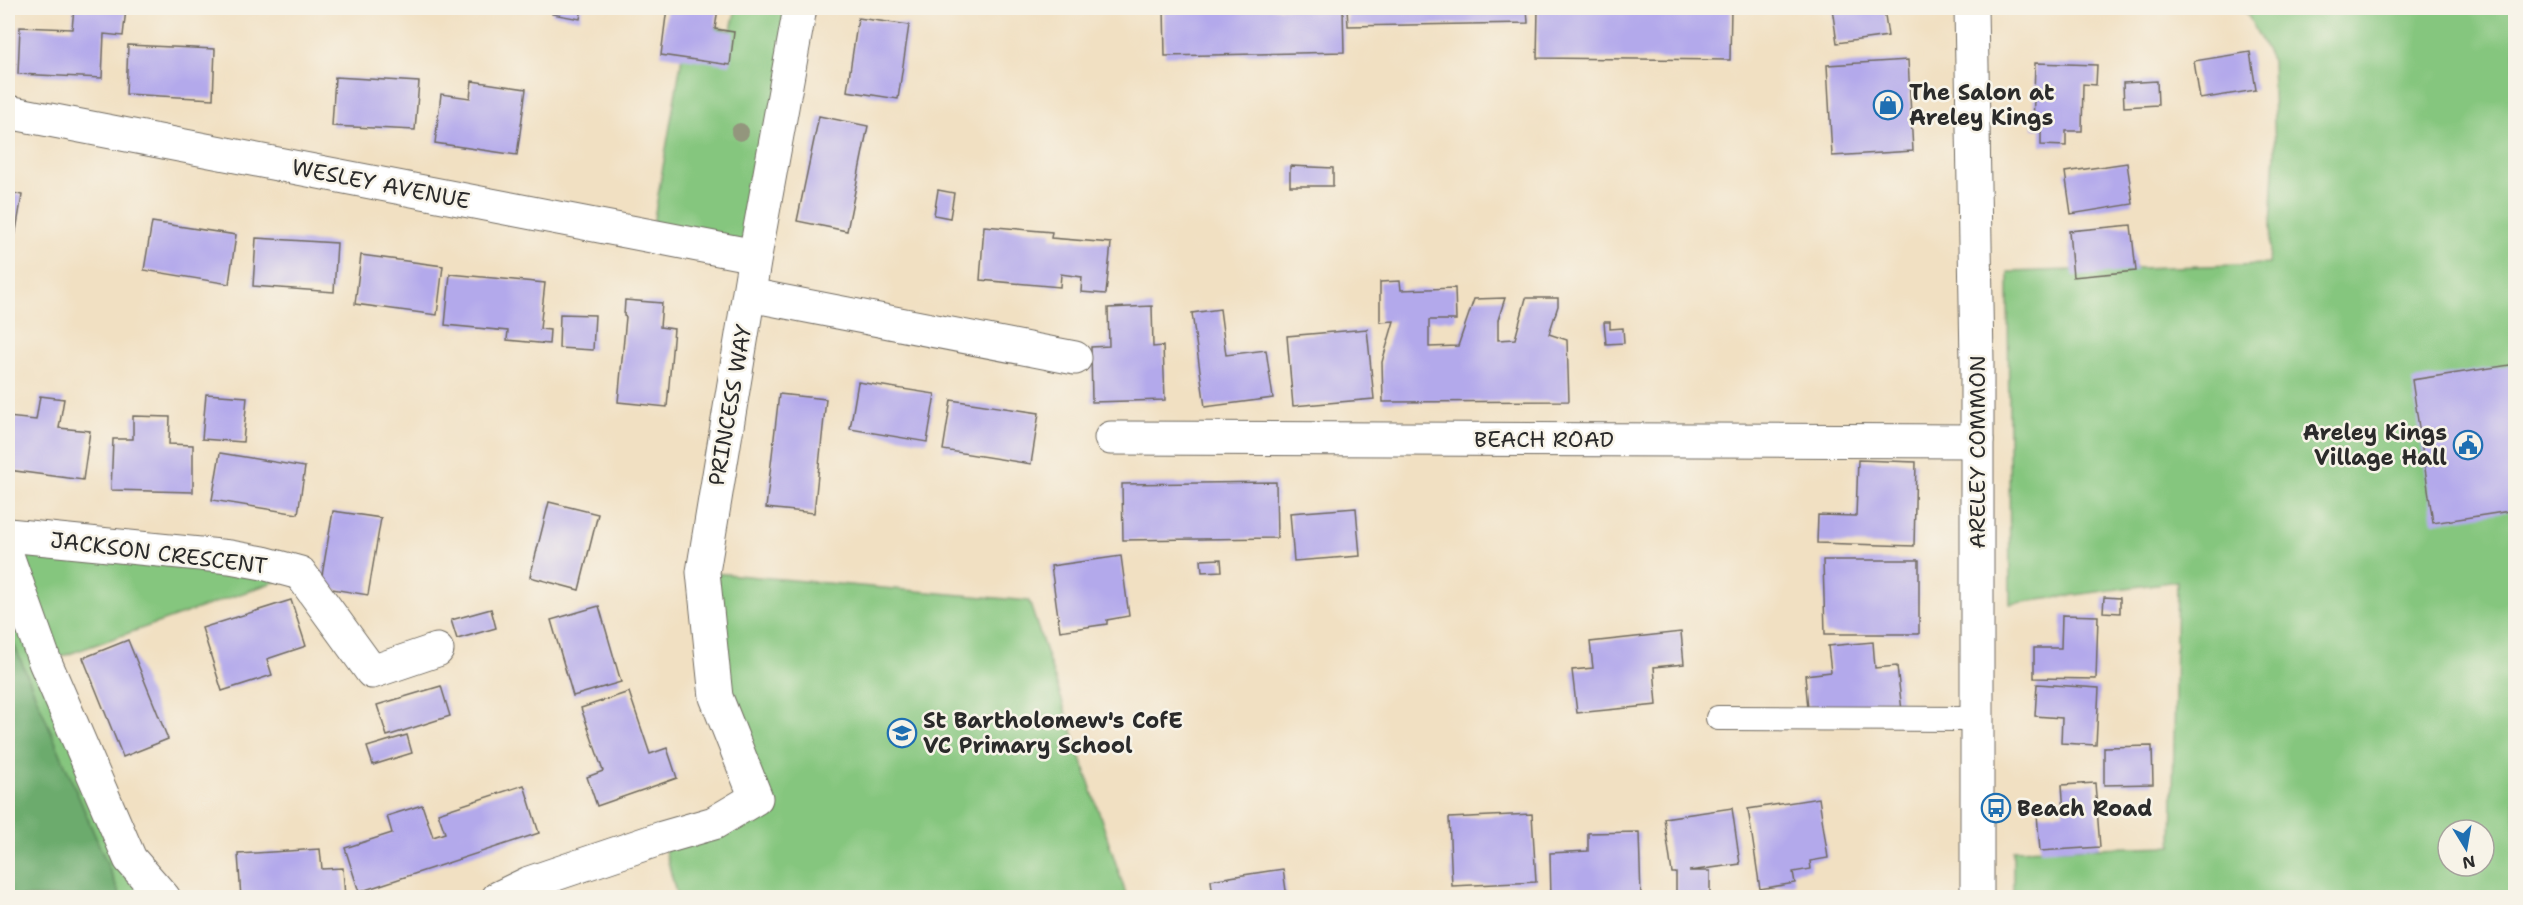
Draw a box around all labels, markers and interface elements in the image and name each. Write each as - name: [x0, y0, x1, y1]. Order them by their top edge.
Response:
- place label: The Salon at Areley Kings: [1909, 78, 2055, 132]
- shop icon: The Salon at Areley Kings: [1872, 89, 1904, 121]
- street label: WESLEY AVENUE: [290, 153, 472, 215]
- street label: PRINCESS WAY: [702, 322, 758, 488]
- street label: ARELEY COMMON: [1963, 355, 1992, 549]
- place label: Areley Kings Village Hall: [2303, 418, 2447, 472]
- street label: BEACH ROAD: [1474, 425, 1614, 454]
- public building icon: Areley Kings Village Hall: [2452, 429, 2484, 461]
- street label: JACKSON CRESCENT: [49, 525, 270, 581]
- place label: St Bartholomew's CofE VC Primary School: [923, 706, 1183, 760]
- school or university icon: St Bartholomew's CofE VC Primary School: [886, 717, 918, 749]
- bus stop icon: Beach Road: [1980, 792, 2012, 824]
- place label: Beach Road: [2017, 794, 2152, 823]
- north arrow: [2436, 818, 2496, 878]
- text: N: [2461, 851, 2477, 874]

